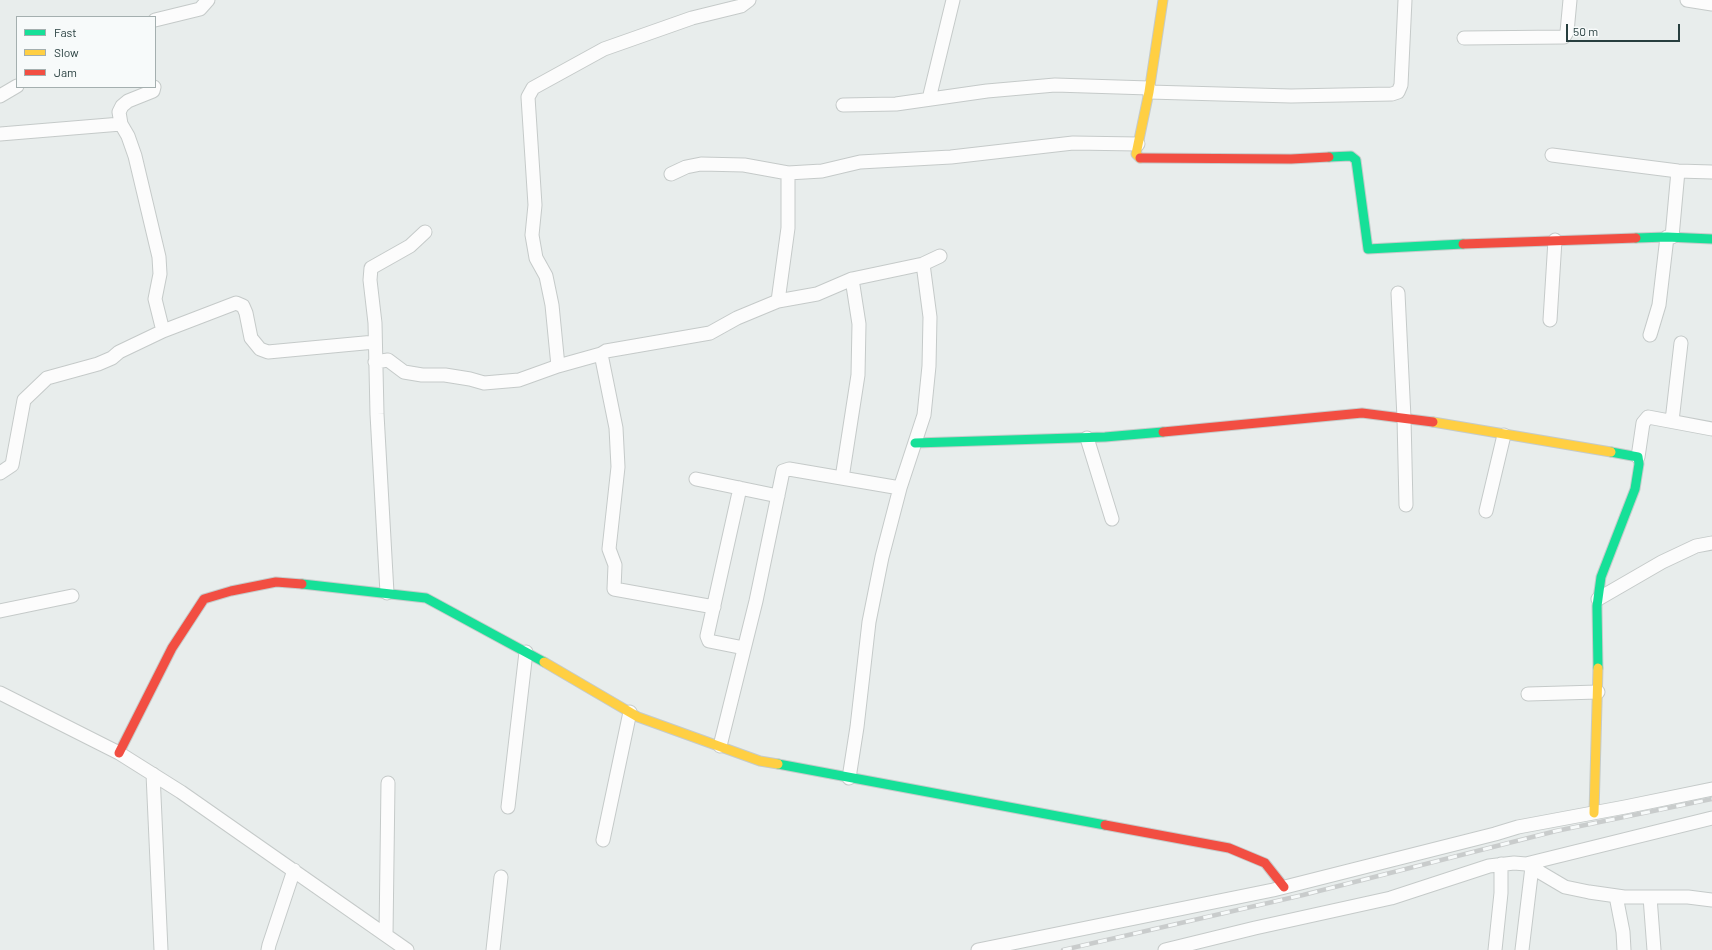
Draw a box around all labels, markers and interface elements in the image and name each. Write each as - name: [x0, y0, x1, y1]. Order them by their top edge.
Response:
- legend: [16, 16, 156, 88]
- scale bar: [1568, 16, 1682, 42]
- text: 50 m: [1573, 24, 1598, 38]
- text: Fast: [54, 25, 77, 39]
- text: Slow: [54, 45, 79, 59]
- text: Jam: [54, 65, 77, 79]

